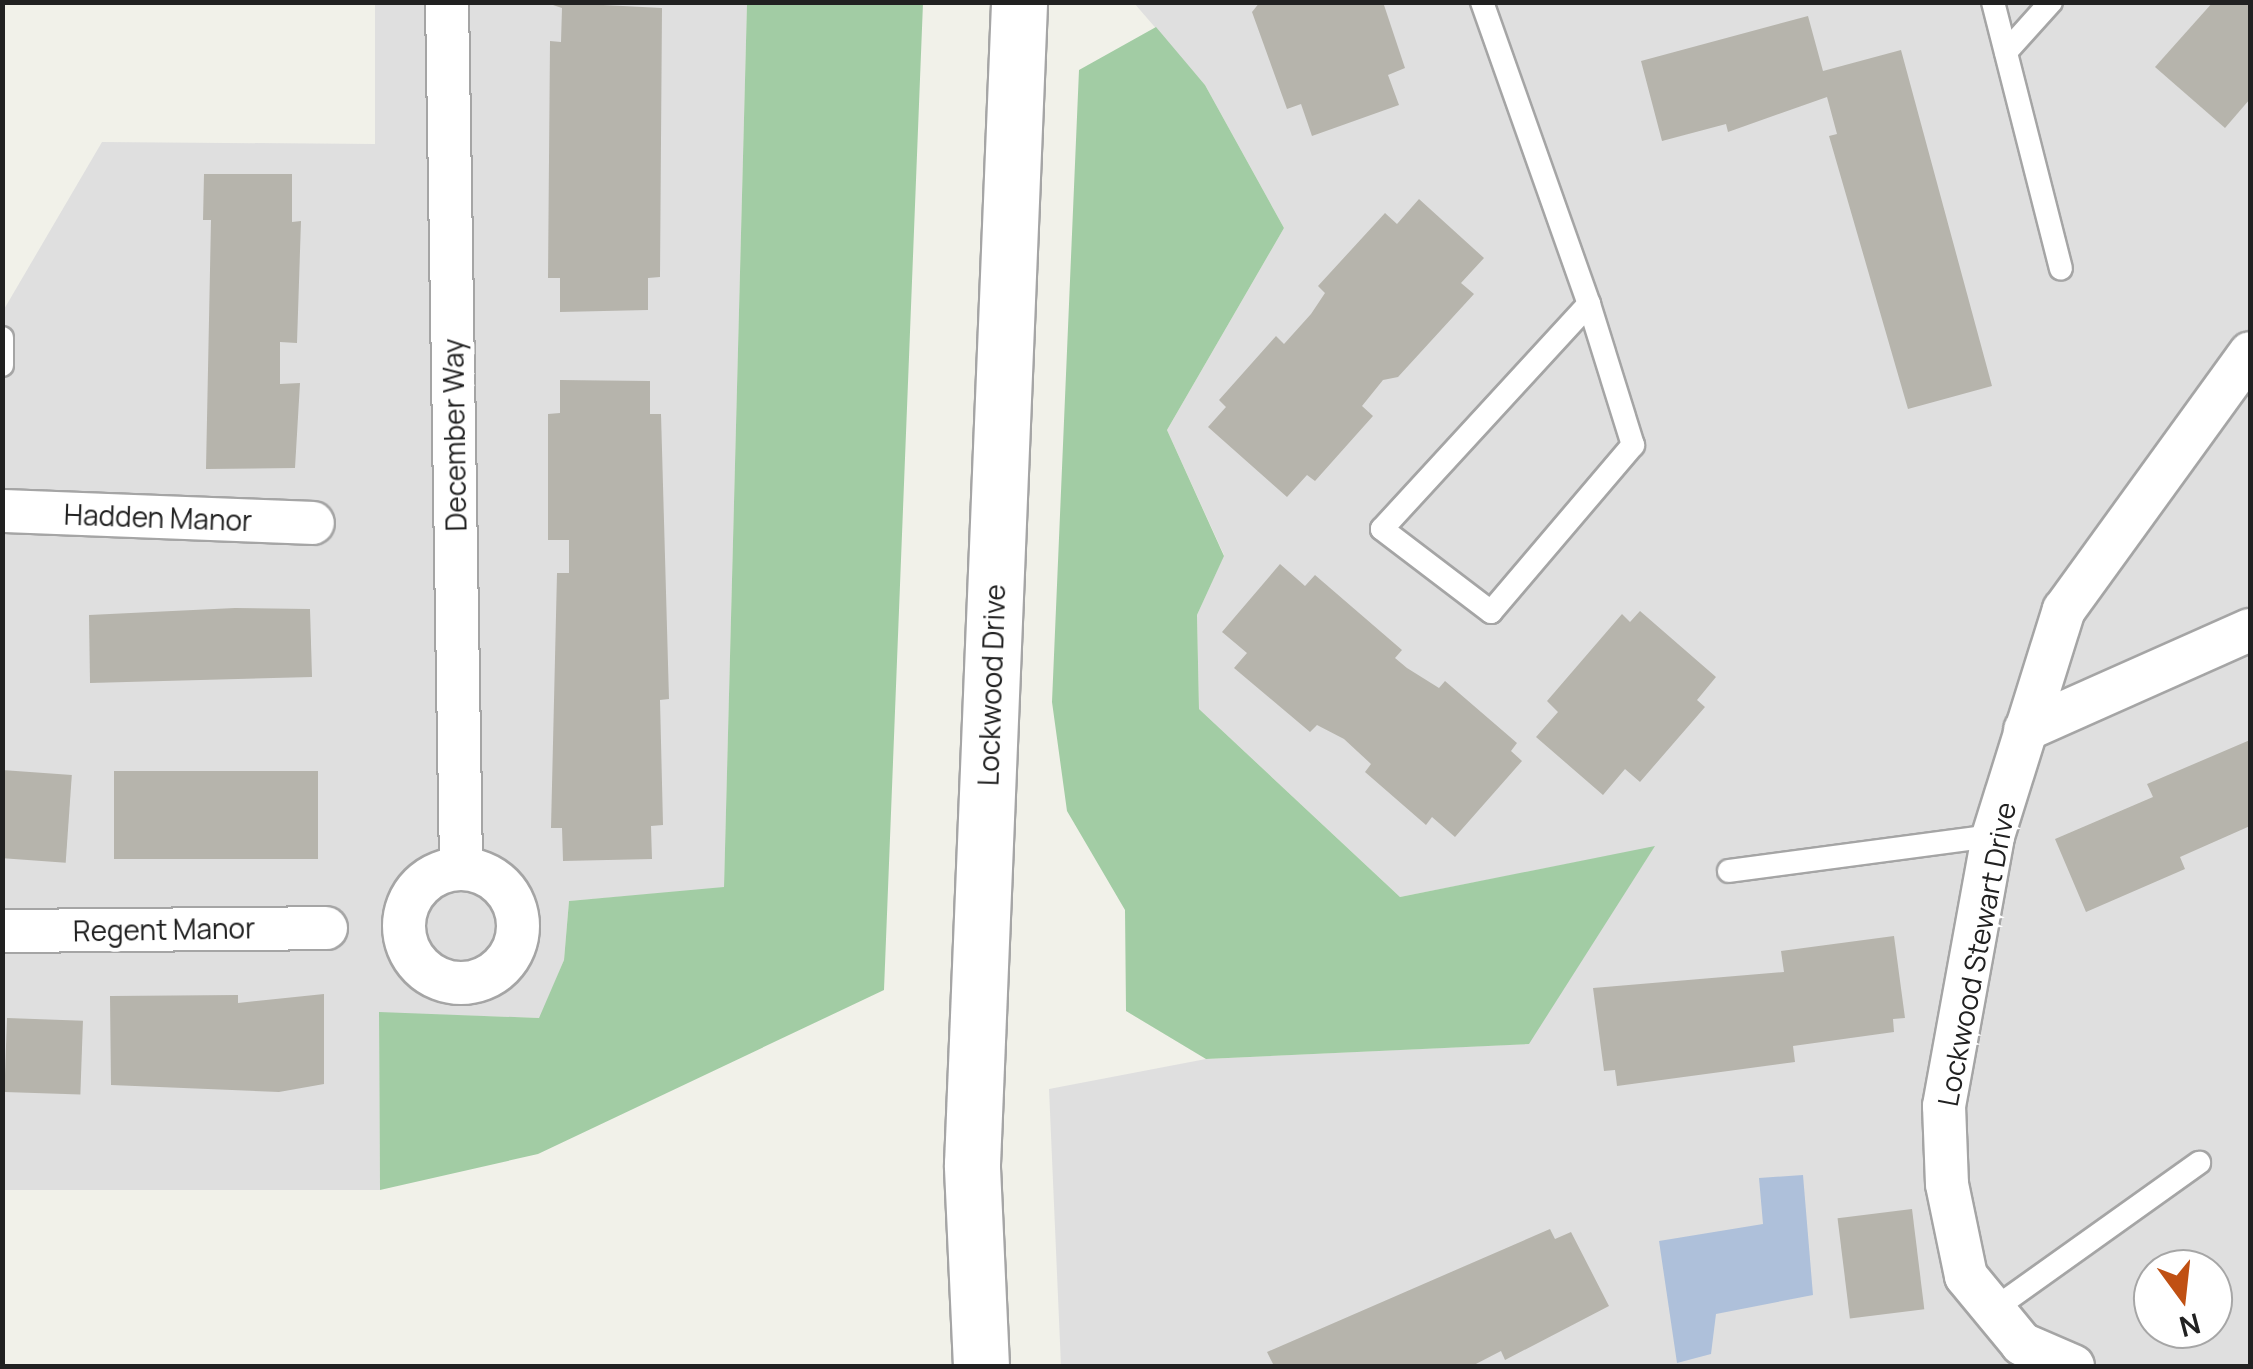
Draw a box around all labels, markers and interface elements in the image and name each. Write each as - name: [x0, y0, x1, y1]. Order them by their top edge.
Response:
- street label: December Way: [436, 338, 472, 532]
- street label: Hadden Manor: [63, 497, 253, 537]
- street label: Lockwood Drive: [971, 584, 1011, 786]
- street label: Lockwood Stewart Drive: [1930, 799, 2022, 1109]
- street label: Regent Manor: [73, 911, 255, 947]
- north arrow: [2133, 1249, 2233, 1349]
- text: N: [2176, 1305, 2205, 1347]

